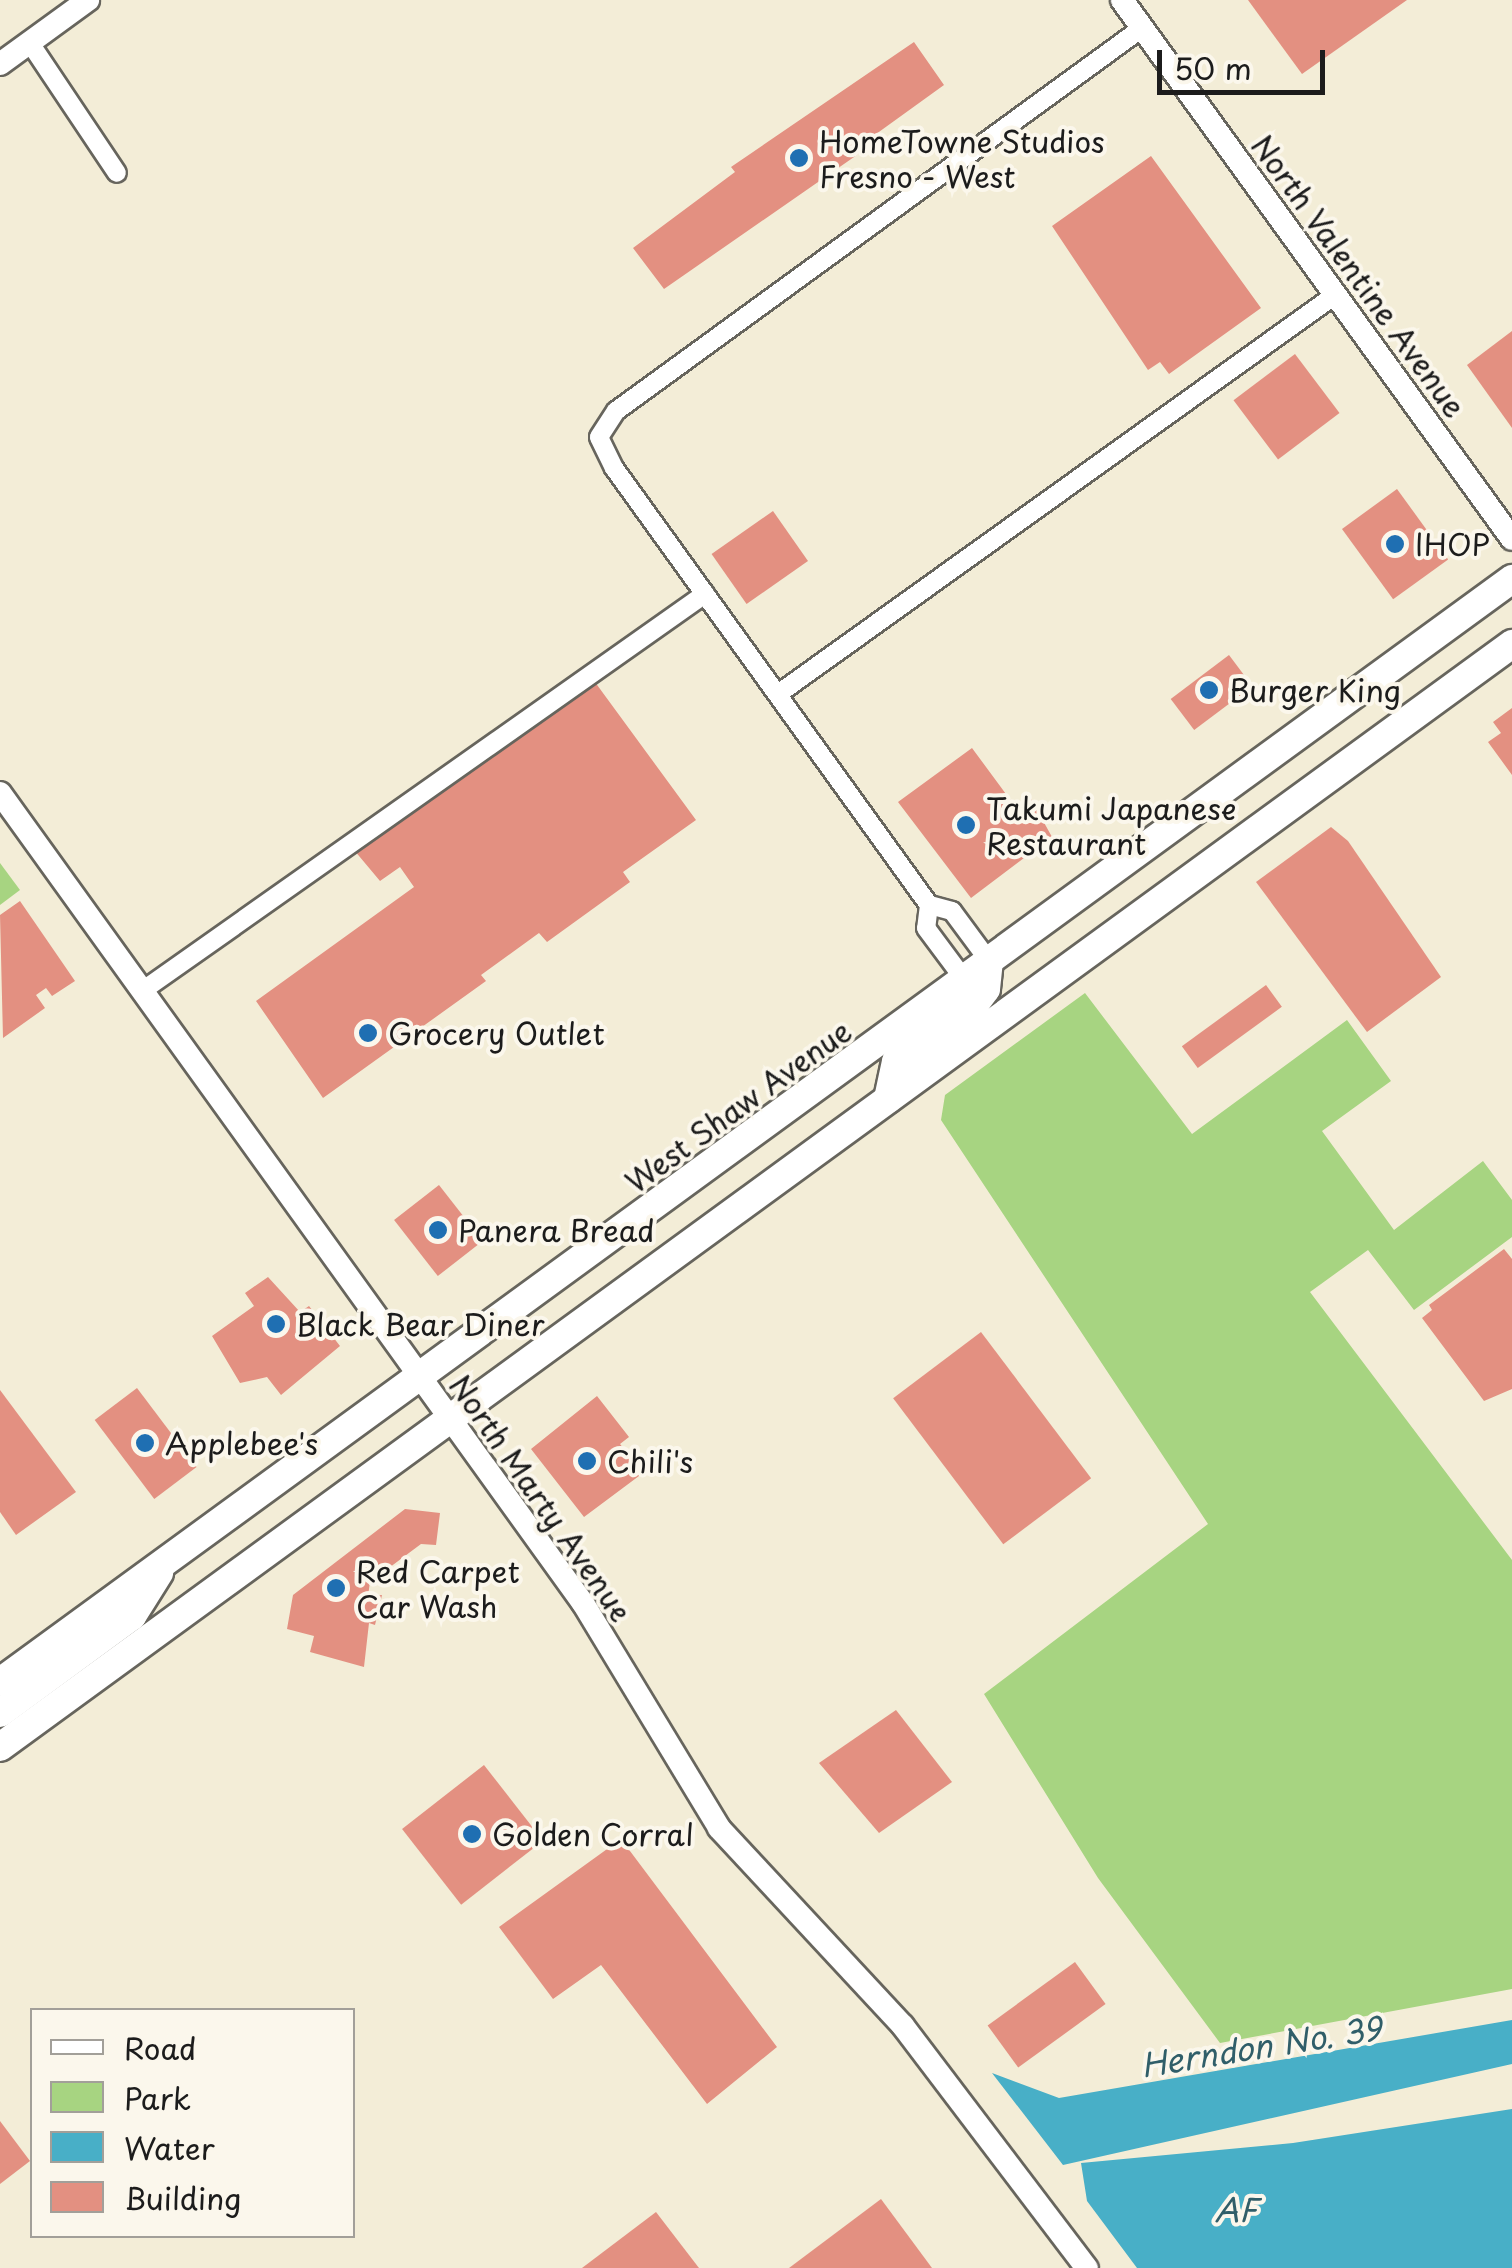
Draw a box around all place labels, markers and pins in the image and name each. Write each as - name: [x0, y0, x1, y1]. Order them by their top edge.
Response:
- place label: HomeTowne Studios Fresno - West: [819, 123, 1104, 194]
- marker: HomeTowne Studios Fresno - West: [788, 147, 810, 169]
- place label: IHOP: [1415, 526, 1490, 562]
- marker: IHOP: [1384, 533, 1406, 555]
- place label: Burger King: [1229, 672, 1400, 708]
- marker: Burger King: [1198, 679, 1220, 701]
- place label: Takumi Japanese Restaurant: [986, 790, 1238, 860]
- marker: Takumi Japanese Restaurant: [955, 814, 977, 836]
- place label: Grocery Outlet: [388, 1015, 603, 1051]
- marker: Grocery Outlet: [357, 1022, 379, 1044]
- place label: Panera Bread: [458, 1212, 655, 1248]
- marker: Panera Bread: [427, 1219, 449, 1241]
- place label: Black Bear Diner: [296, 1306, 547, 1342]
- marker: Black Bear Diner: [265, 1313, 287, 1335]
- place label: Applebee's: [165, 1425, 318, 1461]
- marker: Applebee's: [134, 1432, 156, 1454]
- place label: Chili's: [607, 1443, 693, 1479]
- marker: Chili's: [576, 1450, 598, 1472]
- place label: Red Carpet Car Wash: [356, 1553, 521, 1624]
- marker: Red Carpet Car Wash: [325, 1577, 347, 1599]
- place label: Golden Corral: [492, 1816, 695, 1852]
- marker: Golden Corral: [461, 1823, 483, 1845]

